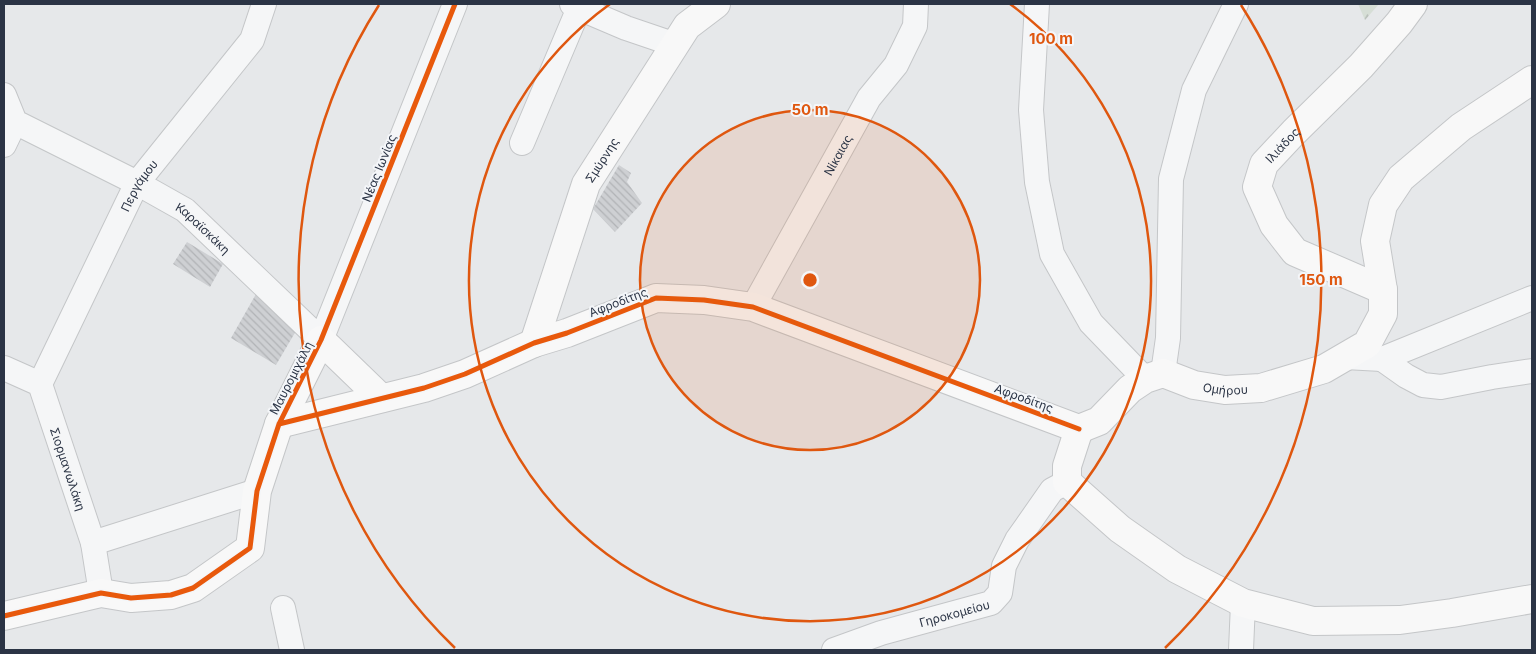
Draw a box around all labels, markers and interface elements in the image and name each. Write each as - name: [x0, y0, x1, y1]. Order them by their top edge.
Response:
- text: 100 m: [1029, 29, 1073, 48]
- text: 50 m: [792, 100, 828, 119]
- street label: Ιλιάδος: [1262, 124, 1302, 166]
- street label: Νέας Ιωνίας: [359, 132, 399, 204]
- street label: Νίκαιας: [820, 132, 855, 178]
- street label: Σμύρνης: [582, 134, 621, 185]
- street label: Περγάμου: [117, 156, 161, 214]
- street label: Καραϊσκάκη: [173, 199, 234, 257]
- text: 150 m: [1299, 270, 1343, 289]
- centre of rings: [801, 271, 819, 289]
- street label: Αφροδίτης: [587, 284, 650, 320]
- street label: Μαυρομιχάλη: [266, 339, 316, 417]
- street label: Ομήρου: [1202, 379, 1248, 398]
- street label: Αφροδίτης: [993, 380, 1056, 416]
- street label: Σιορμανωλάκη: [47, 425, 89, 513]
- street label: Γηροκομείου: [917, 596, 991, 630]

